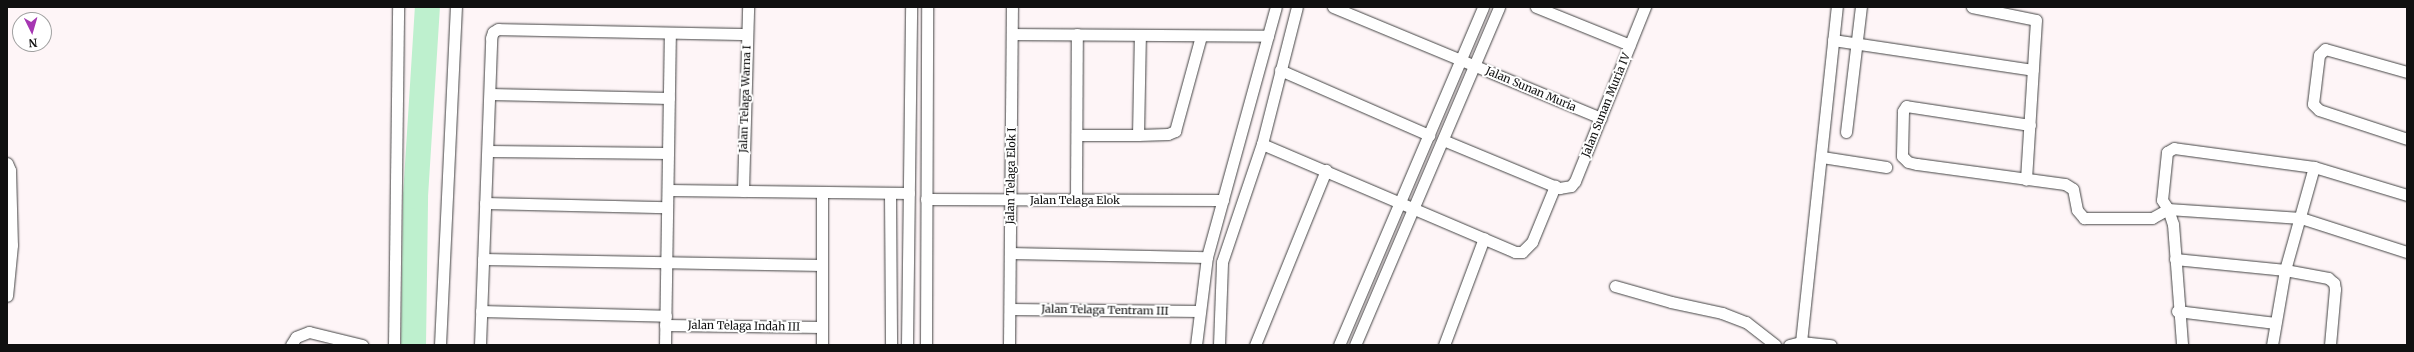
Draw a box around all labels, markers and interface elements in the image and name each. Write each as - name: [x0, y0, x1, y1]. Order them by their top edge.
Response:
- north arrow: [12, 12, 52, 52]
- text: N: [28, 36, 38, 50]
- street label: Jalan Telaga Warna I: [737, 45, 753, 153]
- street label: Jalan Sunan Muria IV: [1579, 51, 1633, 159]
- street label: Jalan Sunan Muria: [1484, 64, 1578, 114]
- street label: Jalan Telaga Elok I: [1004, 127, 1018, 225]
- street label: Jalan Telaga Elok: [1030, 193, 1120, 207]
- street label: Jalan Telaga Tentram III: [1041, 302, 1169, 318]
- street label: Jalan Telaga Indah III: [688, 318, 800, 334]

